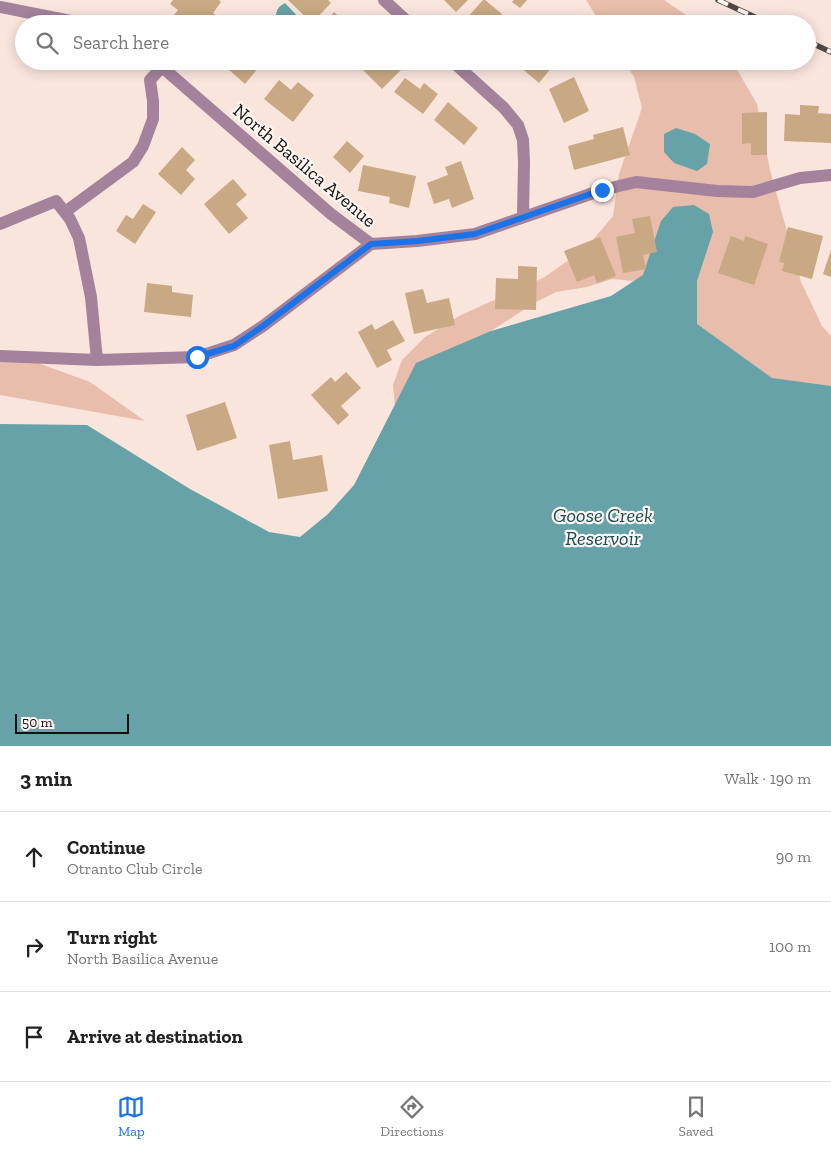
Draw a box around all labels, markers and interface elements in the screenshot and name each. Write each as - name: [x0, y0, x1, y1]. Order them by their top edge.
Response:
- search box: [15, 15, 816, 70]
- icon: search: [33, 29, 61, 57]
- text: Search here: [73, 31, 169, 54]
- street label: North Basilica Avenue: [228, 99, 381, 232]
- route end: [591, 179, 614, 202]
- route start: [186, 346, 209, 369]
- water label: Goose Creek Reservoir: [553, 503, 653, 550]
- scale bar: [15, 711, 129, 734]
- text: 50 m: [22, 714, 53, 731]
- text: 3 min: [20, 766, 72, 791]
- text: Walk · 190 m: [724, 769, 811, 788]
- text: Continue: [67, 836, 145, 859]
- icon: ahead: [20, 843, 48, 871]
- text: 90 m: [776, 847, 811, 866]
- text: Otranto Club Circle: [67, 859, 202, 878]
- text: Turn right: [67, 926, 157, 949]
- icon: right: [20, 933, 48, 961]
- text: 100 m: [769, 937, 811, 956]
- text: North Basilica Avenue: [67, 949, 218, 968]
- icon: arrive: [20, 1023, 48, 1051]
- text: Arrive at destination: [67, 1025, 243, 1048]
- tab: Map: [117, 1093, 145, 1140]
- tab: Directions: [380, 1093, 444, 1140]
- tab: Saved: [678, 1093, 714, 1140]

